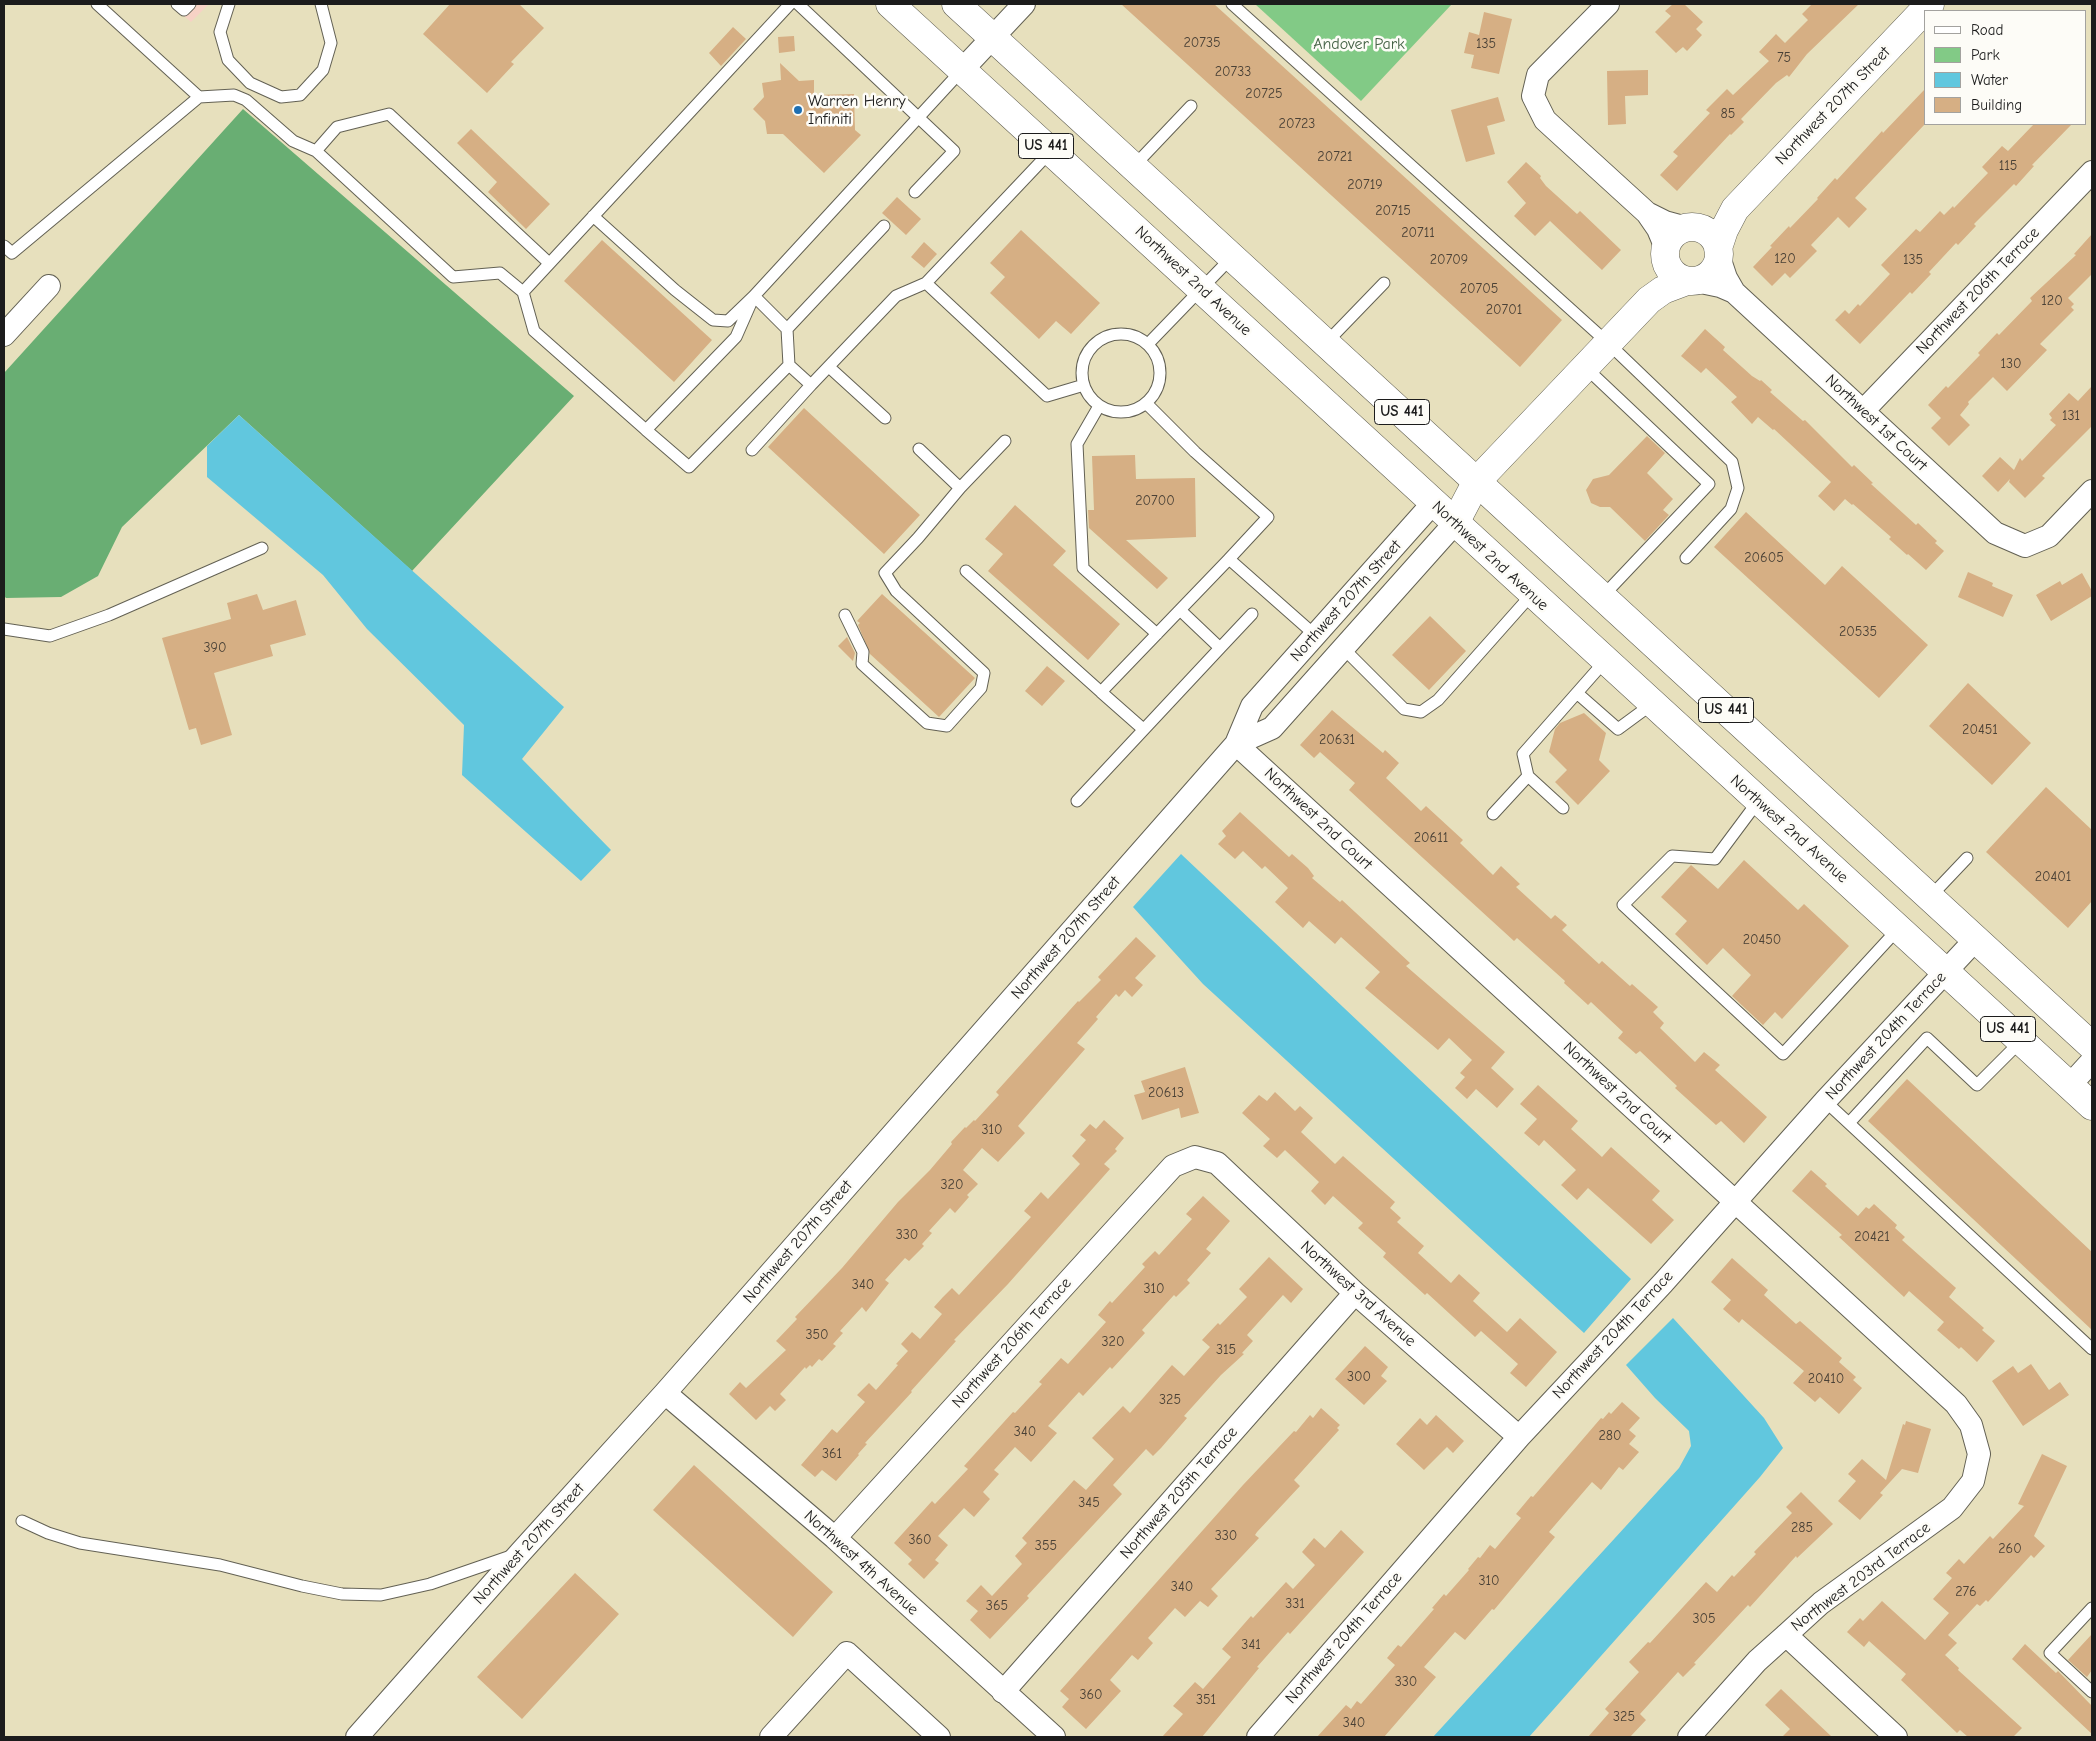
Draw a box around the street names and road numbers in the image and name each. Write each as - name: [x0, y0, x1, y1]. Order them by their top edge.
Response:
- street label: Northwest 207th Street: [1772, 43, 1894, 169]
- road number: US 441: [1018, 134, 1074, 158]
- street label: Northwest 2nd Avenue: [1131, 222, 1255, 340]
- street label: Northwest 206th Terrace: [1912, 224, 2044, 358]
- street label: Northwest 1st Court: [1821, 371, 1931, 475]
- road number: US 441: [1374, 400, 1430, 424]
- street label: Northwest 2nd Avenue: [1428, 497, 1552, 615]
- street label: Northwest 207th Street: [1286, 536, 1406, 666]
- road number: US 441: [1698, 698, 1754, 722]
- street label: Northwest 2nd Court: [1260, 764, 1376, 874]
- street label: Northwest 2nd Avenue: [1726, 771, 1852, 887]
- street label: Northwest 207th Street: [1007, 873, 1125, 1003]
- street label: Northwest 204th Terrace: [1822, 968, 1950, 1104]
- road number: US 441: [1980, 1016, 2036, 1042]
- street label: Northwest 2nd Court: [1559, 1038, 1675, 1148]
- street label: Northwest 207th Street: [739, 1177, 857, 1307]
- street label: Northwest 3rd Avenue: [1296, 1237, 1420, 1351]
- street label: Northwest 204th Terrace: [1549, 1267, 1677, 1403]
- street label: Northwest 206th Terrace: [948, 1274, 1076, 1412]
- street label: Northwest 205th Terrace: [1116, 1423, 1242, 1563]
- street label: Northwest 207th Street: [469, 1479, 589, 1609]
- street label: Northwest 4th Avenue: [800, 1507, 922, 1619]
- street label: Northwest 203rd Terrace: [1787, 1518, 1935, 1636]
- street label: Northwest 204th Terrace: [1282, 1568, 1406, 1708]

